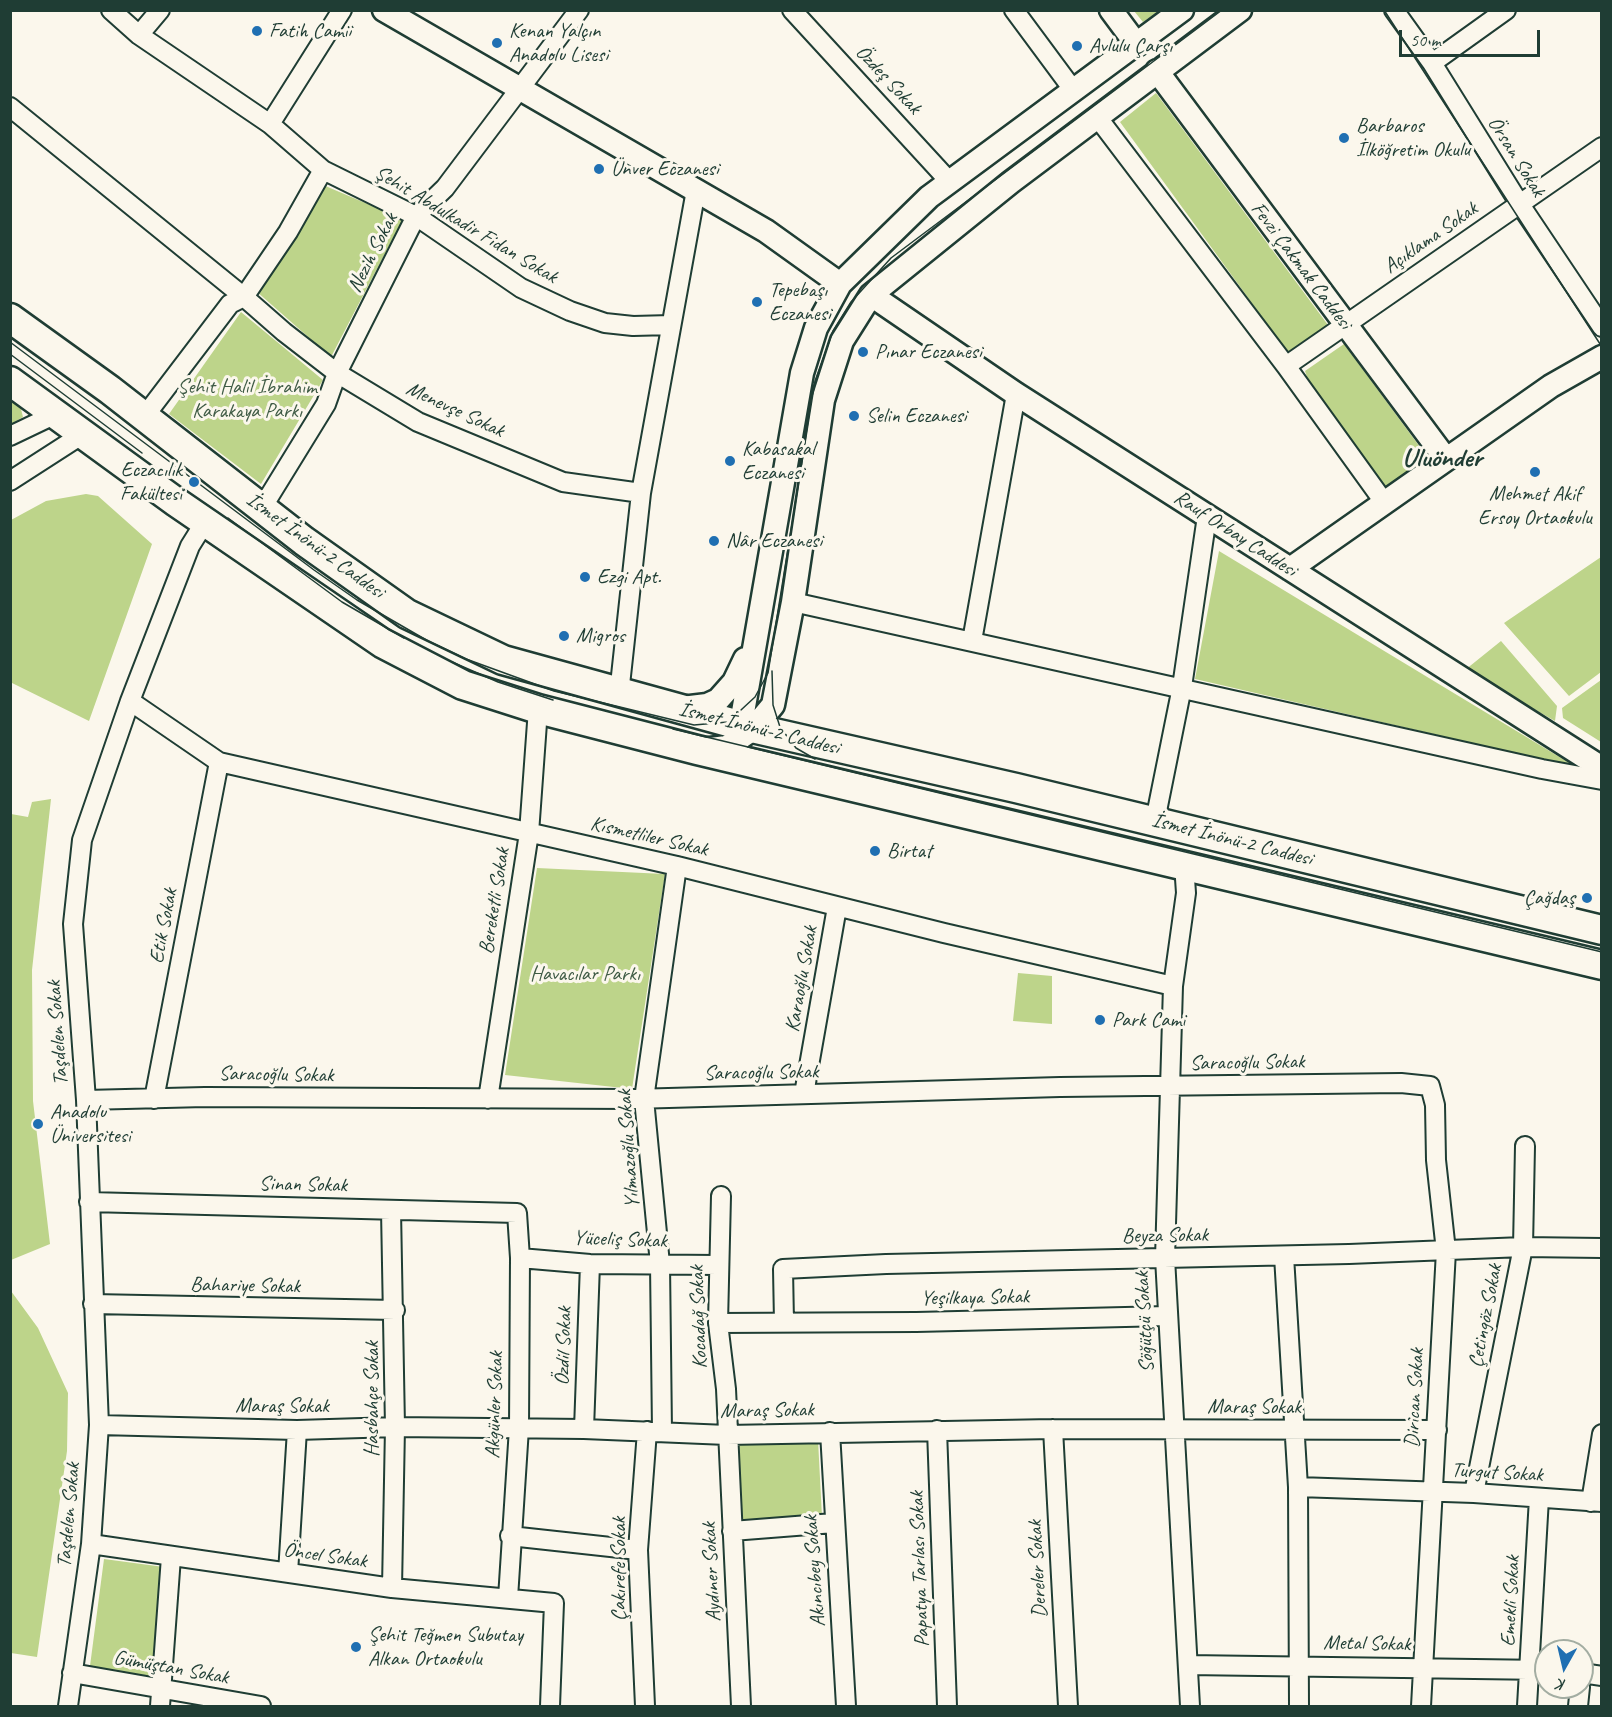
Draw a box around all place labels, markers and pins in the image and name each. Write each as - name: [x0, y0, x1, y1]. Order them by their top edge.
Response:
- place label: Fatih Camii: [269, 18, 351, 44]
- place label: Kenan Yalçın Anadolu Lisesi: [509, 18, 608, 68]
- marker: Fatih Camii: [250, 24, 264, 38]
- place label: Avlulu Çarşı: [1089, 33, 1172, 59]
- marker: Kenan Yalçın Anadolu Lisesi: [490, 36, 504, 50]
- marker: Avlulu Çarşı: [1070, 39, 1084, 53]
- place label: Barbaros İlköğretim Okulu: [1356, 113, 1470, 163]
- marker: Barbaros İlköğretim Okulu: [1337, 131, 1351, 145]
- place label: Ünver Eczanesi: [611, 156, 719, 182]
- marker: Ünver Eczanesi: [592, 162, 606, 176]
- place label: Tepebaşı Eczanesi: [769, 277, 831, 327]
- marker: Tepebaşı Eczanesi: [750, 295, 764, 309]
- place label: Pınar Eczanesi: [875, 339, 982, 365]
- marker: Pınar Eczanesi: [856, 345, 870, 359]
- place label: Selin Eczanesi: [866, 403, 967, 429]
- marker: Selin Eczanesi: [847, 409, 861, 423]
- place label: Kabasakal Eczanesi: [742, 436, 815, 486]
- marker: Kabasakal Eczanesi: [723, 454, 737, 468]
- place label: Eczacılık Fakültesi: [120, 457, 182, 507]
- marker: Mehmet Akif Ersoy Ortaokulu: [1528, 465, 1542, 479]
- marker: Eczacılık Fakültesi: [187, 475, 201, 489]
- place label: Mehmet Akif Ersoy Ortaokulu: [1478, 481, 1592, 531]
- place label: Nâr Eczanesi: [726, 528, 822, 554]
- marker: Nâr Eczanesi: [707, 534, 721, 548]
- place label: Ezgi Apt.: [597, 564, 661, 590]
- marker: Ezgi Apt.: [578, 570, 592, 584]
- place label: Migros: [576, 623, 625, 649]
- marker: Migros: [557, 629, 571, 643]
- place label: Birtat: [887, 838, 932, 864]
- marker: Birtat: [868, 844, 882, 858]
- place label: Çağdaş: [1524, 885, 1575, 911]
- marker: Çağdaş: [1580, 891, 1594, 905]
- place label: Park Cami: [1112, 1007, 1185, 1033]
- marker: Park Cami: [1093, 1013, 1107, 1027]
- place label: Anadolu Üniversitesi: [50, 1099, 131, 1149]
- marker: Anadolu Üniversitesi: [31, 1117, 45, 1131]
- place label: Şehit Teğmen Subutay Alkan Ortaokulu: [368, 1622, 523, 1672]
- marker: Şehit Teğmen Subutay Alkan Ortaokulu: [349, 1640, 363, 1654]

